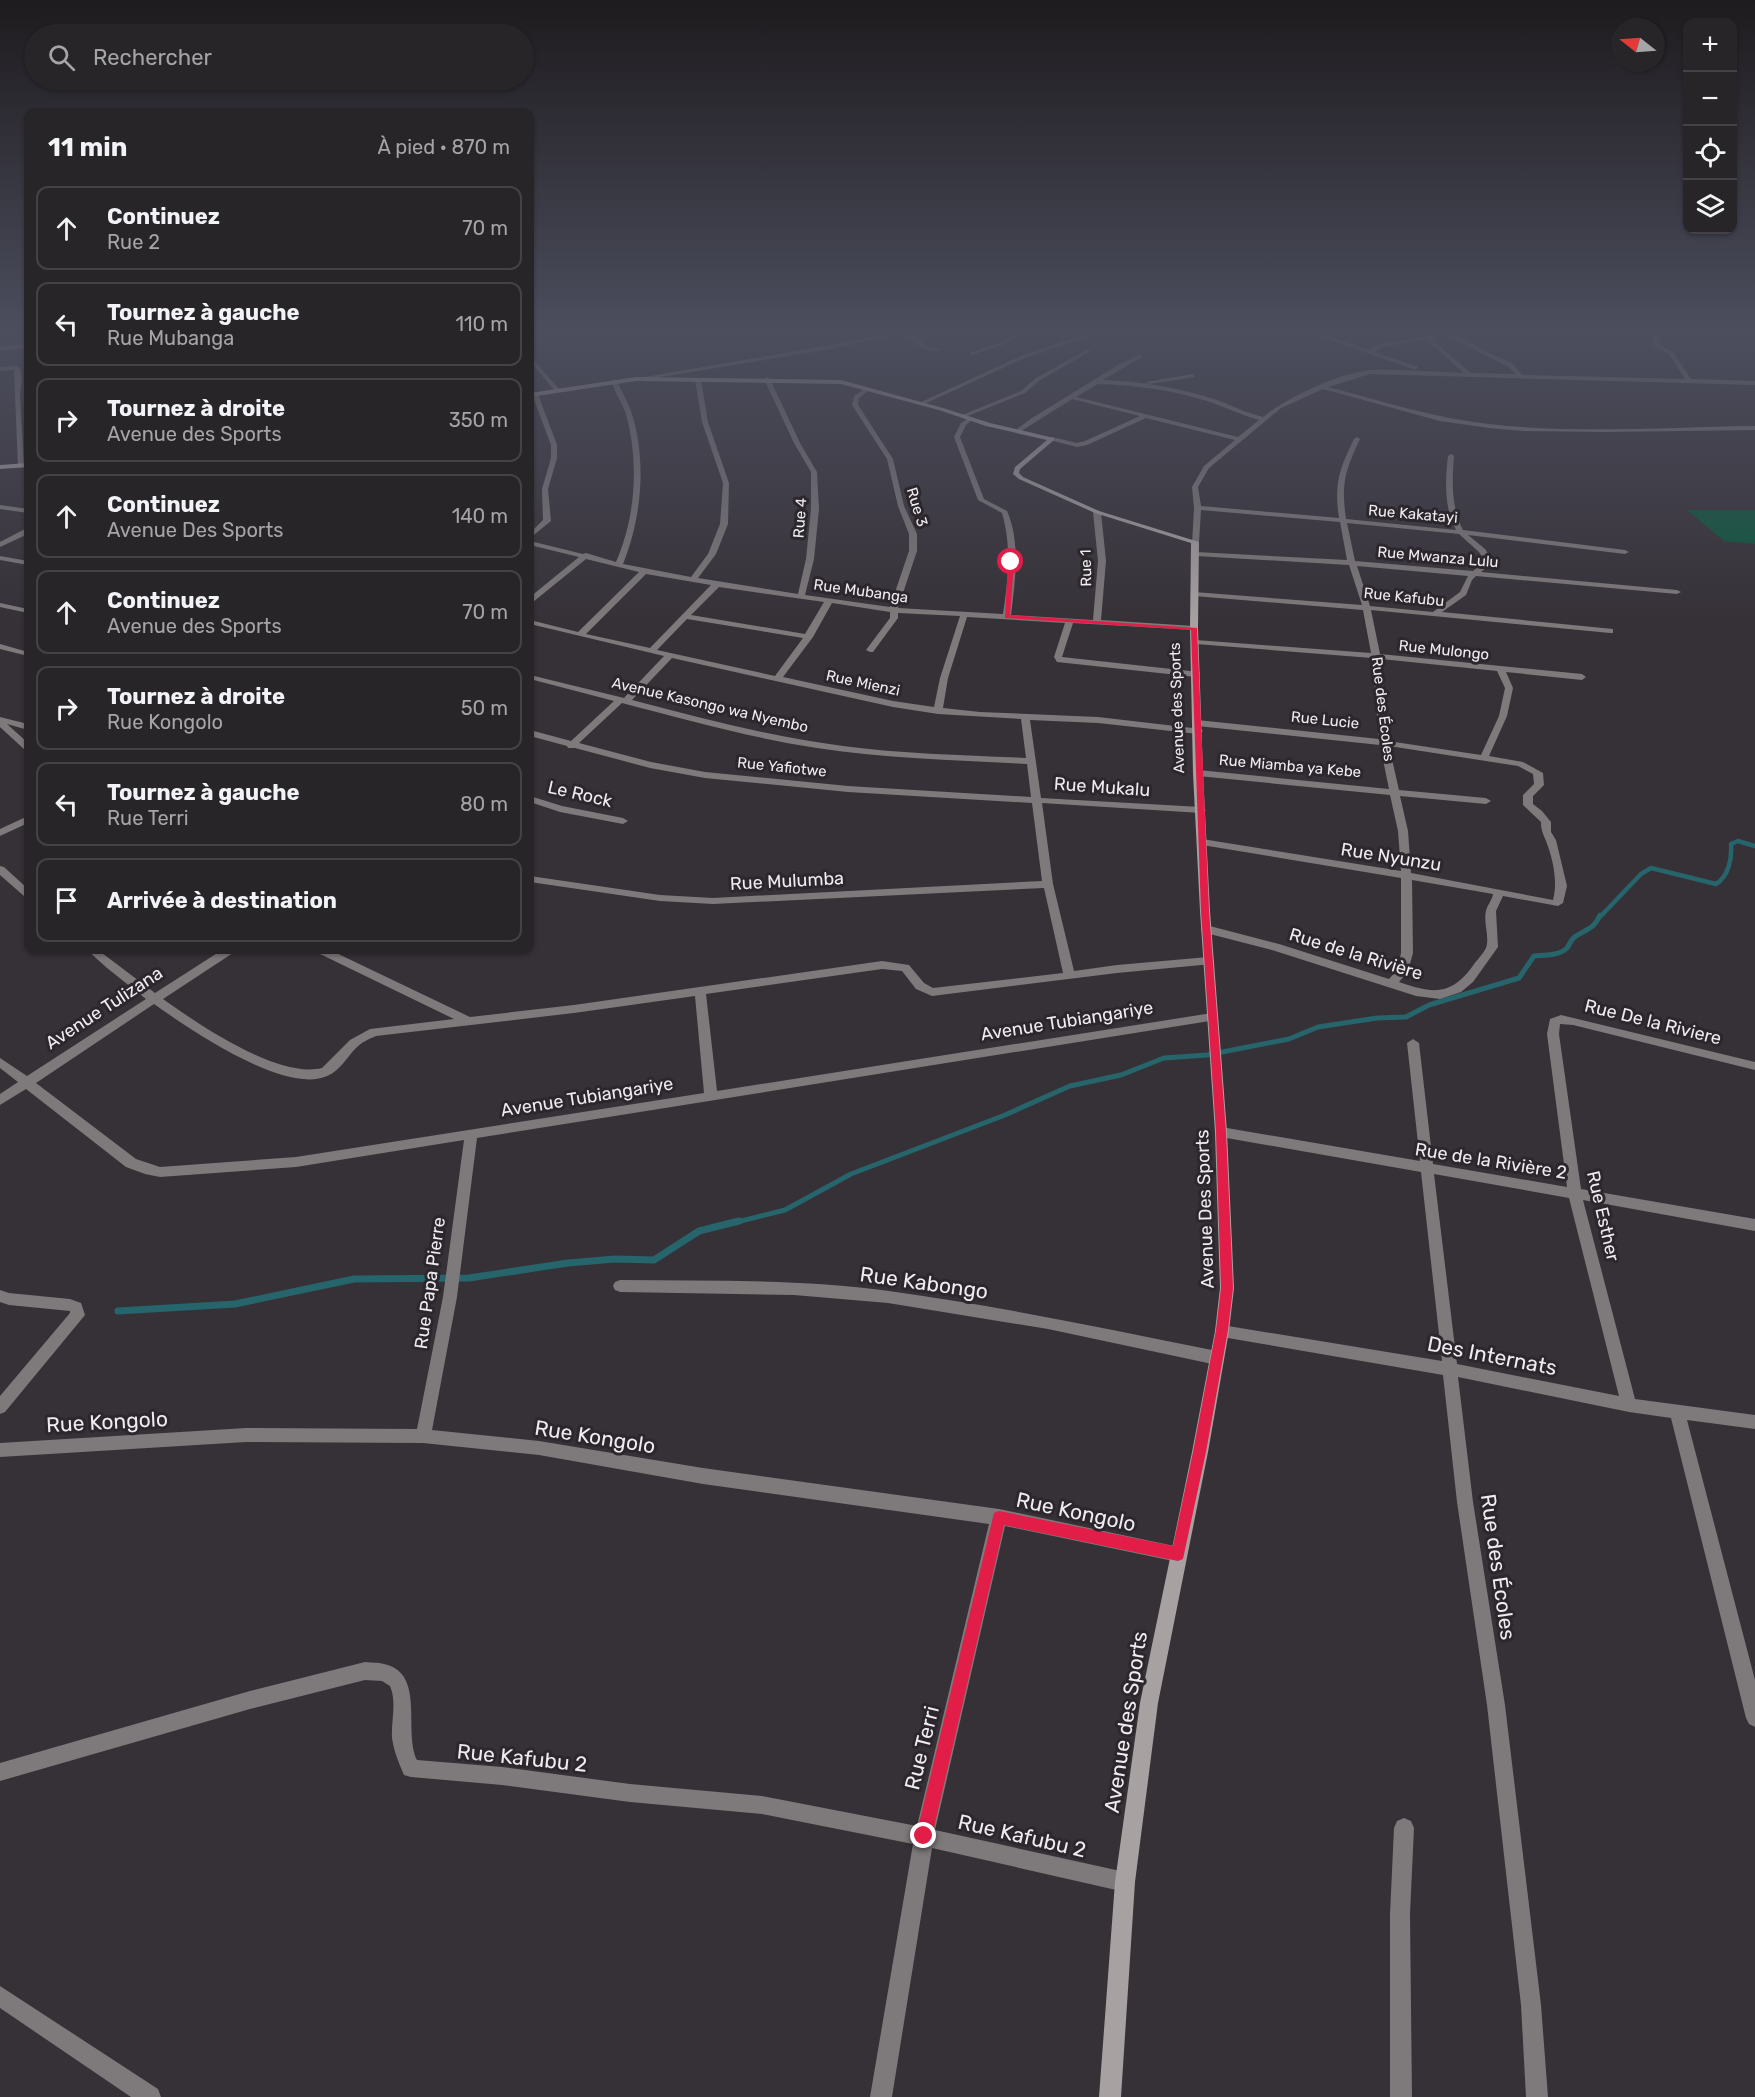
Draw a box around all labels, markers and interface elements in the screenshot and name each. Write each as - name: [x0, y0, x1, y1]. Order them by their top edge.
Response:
- north arrow: [1611, 18, 1665, 72]
- map controls: [1683, 18, 1737, 234]
- button: +: [1683, 18, 1737, 72]
- search box: [24, 24, 534, 90]
- icon: search: [45, 41, 78, 74]
- text: Rechercher: [93, 44, 212, 71]
- button: −: [1683, 72, 1737, 126]
- button: locate: [1683, 126, 1737, 180]
- text: 11 min: [48, 132, 127, 163]
- text: À pied · 870 m: [378, 135, 510, 159]
- button: layers: [1683, 180, 1737, 234]
- text: Continuez: [107, 203, 220, 230]
- icon: ahead: [50, 212, 83, 245]
- text: 70 m: [462, 216, 508, 240]
- text: Rue 2: [107, 230, 160, 254]
- text: Tournez à gauche: [107, 299, 300, 326]
- icon: left: [50, 308, 83, 341]
- text: 110 m: [456, 312, 508, 336]
- text: Rue Mubanga: [107, 326, 234, 350]
- text: Tournez à droite: [107, 395, 285, 422]
- icon: right: [50, 404, 83, 437]
- text: 350 m: [449, 408, 508, 432]
- text: Avenue des Sports: [107, 422, 282, 446]
- street label: Rue 3: [903, 485, 931, 529]
- text: Continuez: [107, 491, 220, 518]
- street label: Rue 4: [790, 497, 810, 539]
- icon: ahead: [50, 500, 83, 533]
- street label: Rue Kakatayi: [1367, 501, 1459, 527]
- text: 140 m: [452, 504, 508, 528]
- text: Avenue Des Sports: [107, 518, 284, 542]
- street label: Rue Mwanza Lulu: [1377, 543, 1499, 571]
- route start: [997, 548, 1023, 574]
- street label: Rue 1: [1077, 549, 1095, 587]
- street label: Rue Mubanga: [813, 575, 909, 607]
- street label: Rue Kafubu: [1363, 584, 1445, 610]
- text: Continuez: [107, 587, 220, 614]
- icon: ahead: [50, 596, 83, 629]
- text: 70 m: [462, 600, 508, 624]
- text: Avenue des Sports: [107, 614, 282, 638]
- street label: Rue Mulongo: [1398, 636, 1490, 664]
- street label: Avenue des Sports: [1166, 642, 1188, 774]
- street label: Rue des Écoles: [1368, 656, 1398, 763]
- street label: Rue Mienzi: [824, 666, 902, 700]
- street label: Avenue Kasongo wa Nyembo: [610, 674, 810, 736]
- text: Tournez à droite: [107, 683, 285, 710]
- icon: right: [50, 692, 83, 725]
- text: 50 m: [461, 696, 508, 720]
- street label: Rue Lucie: [1290, 707, 1360, 733]
- text: Rue Kongolo: [107, 710, 223, 734]
- street label: Rue Miamba ya Kebe: [1218, 751, 1362, 781]
- street label: Rue Yafiotwe: [736, 753, 828, 781]
- street label: Rue Mukalu: [1053, 773, 1151, 801]
- street label: Le Rock: [546, 776, 615, 812]
- text: Tournez à gauche: [107, 779, 300, 806]
- icon: left: [50, 788, 83, 821]
- text: 80 m: [460, 792, 508, 816]
- text: Rue Terri: [107, 806, 189, 830]
- street label: Rue Nyunzu: [1339, 838, 1443, 876]
- street label: Rue Mulumba: [729, 867, 845, 895]
- icon: arrive: [50, 884, 83, 917]
- text: Arrivée à destination: [107, 887, 337, 914]
- street label: Rue de la Rivière: [1287, 923, 1425, 985]
- street label: Avenue Tulizana: [41, 962, 167, 1054]
- street label: Rue De la Riviere: [1582, 994, 1724, 1050]
- street label: Avenue Tubiangariye: [979, 997, 1155, 1045]
- street label: Avenue Tubiangariye: [499, 1073, 675, 1121]
- street label: Avenue Des Sports: [1191, 1129, 1219, 1289]
- street label: Rue de la Rivière 2: [1414, 1138, 1568, 1184]
- street label: Rue Esther: [1582, 1169, 1624, 1263]
- street label: Rue Papa Pierre: [410, 1216, 450, 1350]
- street label: Rue Kabongo: [858, 1261, 990, 1304]
- street label: Des Internats: [1425, 1331, 1559, 1380]
- street label: Rue Kongolo: [45, 1406, 168, 1437]
- street label: Rue Kongolo: [533, 1415, 657, 1458]
- street label: Rue Kongolo: [1014, 1487, 1138, 1536]
- street label: Rue des Écoles: [1476, 1492, 1521, 1642]
- street label: Avenue des Sports: [1099, 1629, 1152, 1814]
- street label: Rue Terri: [899, 1703, 944, 1792]
- street label: Rue Kafubu 2: [456, 1738, 588, 1777]
- street label: Rue Kafubu 2: [956, 1809, 1089, 1862]
- route end: [910, 1822, 936, 1848]

